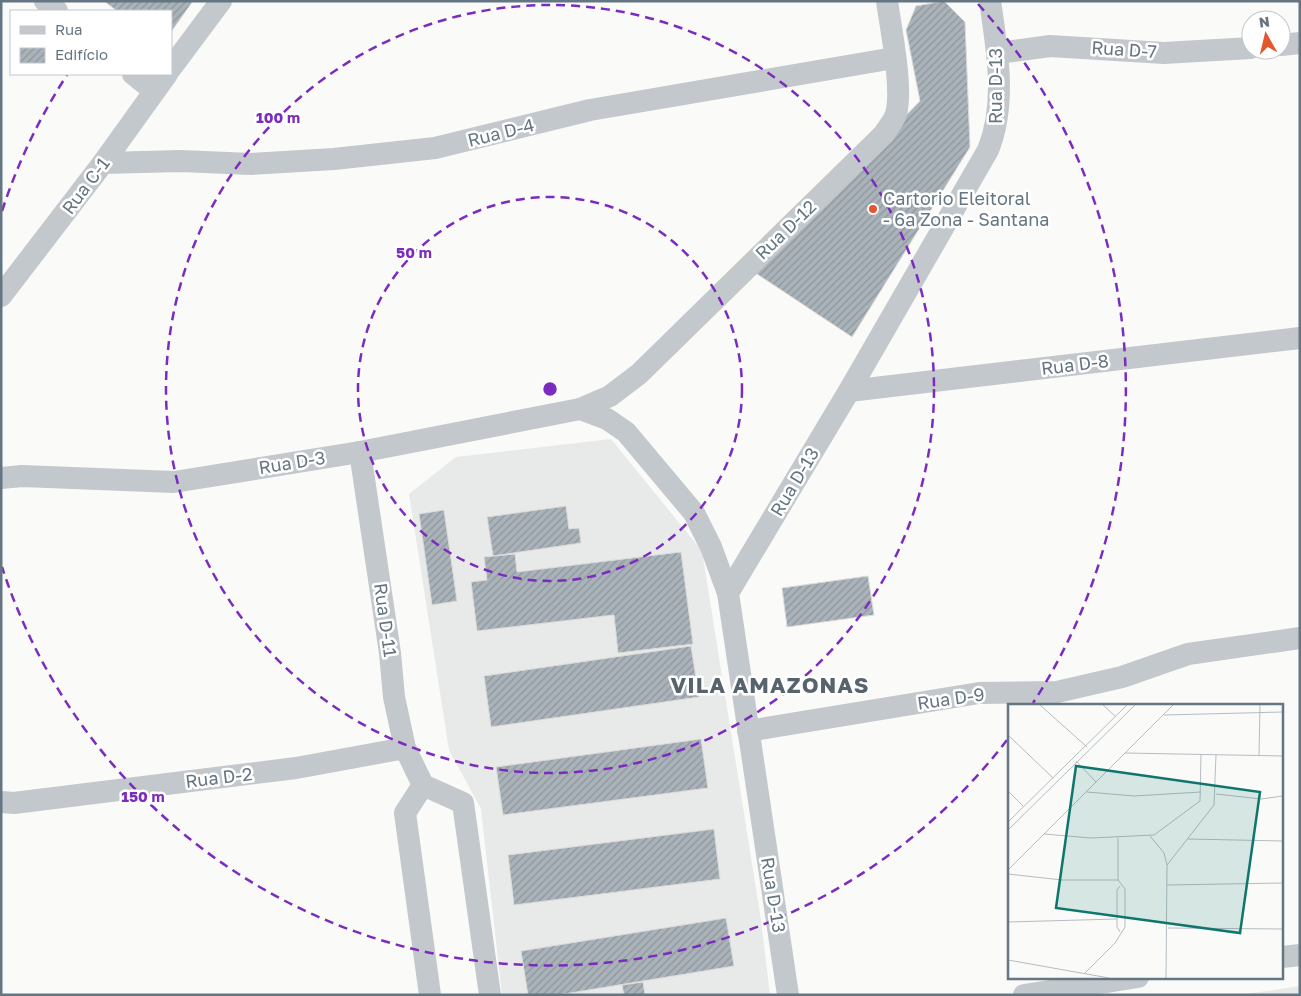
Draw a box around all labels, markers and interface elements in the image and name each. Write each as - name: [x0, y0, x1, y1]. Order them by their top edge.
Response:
- legend: [10, 10, 172, 75]
- north arrow: [1241, 10, 1291, 60]
- text: N: [1258, 12, 1271, 31]
- text: Rua: [55, 20, 82, 38]
- street label: Rua D-7: [1091, 36, 1157, 62]
- text: Edifício: [55, 45, 108, 63]
- street label: Rua D-13: [984, 48, 1006, 124]
- text: 100 m: [256, 108, 300, 126]
- street label: Rua D-4: [465, 113, 536, 151]
- street label: Rua C-1: [57, 153, 114, 218]
- place label: Cartorio Eleitoral - 6ª Zona - Santana: [883, 187, 1049, 230]
- street label: Rua D-12: [750, 195, 820, 264]
- marker: Cartorio Eleitoral - 6ª Zona - Santana: [867, 203, 879, 215]
- text: 50 m: [396, 243, 432, 261]
- street label: Rua D-8: [1040, 349, 1110, 379]
- centre of rings: [541, 380, 559, 398]
- street label: Rua D-13: [765, 443, 823, 520]
- street label: Rua D-3: [257, 446, 327, 478]
- street label: Rua D-11: [370, 582, 402, 658]
- district label: VILA AMAZONAS: [671, 671, 869, 698]
- street label: Rua D-9: [916, 682, 986, 714]
- inset map: [1008, 704, 1284, 978]
- street label: Rua D-2: [184, 762, 254, 792]
- text: 150 m: [121, 787, 165, 805]
- street label: Rua D-13: [757, 856, 791, 934]

